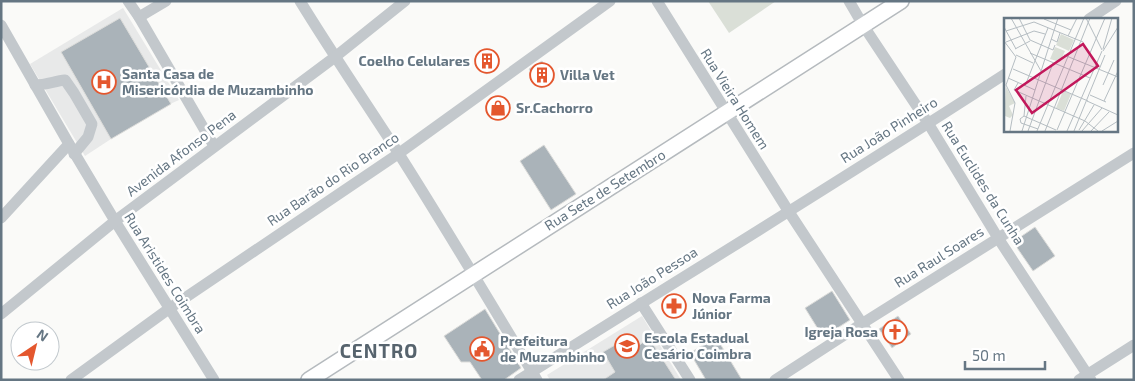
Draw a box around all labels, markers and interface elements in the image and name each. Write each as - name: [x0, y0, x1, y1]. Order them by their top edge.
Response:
- inset map: [1004, 18, 1118, 131]
- street label: Rua Vieira Homem: [698, 45, 773, 152]
- building icon: Coelho Celulares: [474, 48, 500, 74]
- place label: Coelho Celulares: [359, 52, 470, 69]
- building icon: Villa Vet: [529, 62, 555, 88]
- place label: Santa Casa de Misericórdia de Muzambinho: [122, 65, 314, 98]
- place label: Villa Vet: [560, 66, 615, 83]
- hospital icon: Santa Casa de Misericórdia de Muzambinho: [91, 69, 117, 95]
- street label: Rua João Pinheiro: [837, 93, 940, 166]
- shop icon: Sr.Cachorro: [485, 95, 511, 121]
- place label: Sr.Cachorro: [516, 99, 593, 116]
- street label: Avenida Afonso Pena: [122, 106, 239, 199]
- street label: Rua Euclides da Cunha: [939, 118, 1028, 248]
- street label: Rua Barão do Rio Branco: [264, 128, 402, 229]
- street label: Rua Sete de Setembro: [541, 145, 668, 234]
- street label: Rua Aristides Coimbra: [121, 209, 210, 336]
- street label: Rua Raul Soares: [891, 222, 987, 291]
- street label: Rua João Pessoa: [603, 243, 700, 312]
- place label: Nova Farma Júnior: [692, 289, 771, 322]
- pharmacy icon: Nova Farma Júnior: [661, 293, 687, 319]
- church icon: Igreja Rosa: [882, 319, 908, 345]
- north arrow: [10, 321, 60, 371]
- place label: Igreja Rosa: [804, 323, 878, 340]
- text: N: [34, 325, 52, 345]
- place label: Escola Estadual Cesário Coimbra: [644, 329, 752, 362]
- place label: Prefeitura de Muzambinho: [500, 332, 605, 365]
- school or university icon: Escola Estadual Cesário Coimbra: [614, 333, 640, 359]
- public building icon: Prefeitura de Muzambinho: [469, 336, 495, 362]
- scale bar: [965, 338, 1045, 370]
- district label: CENTRO: [340, 339, 418, 362]
- text: 50 m: [972, 346, 1006, 364]

